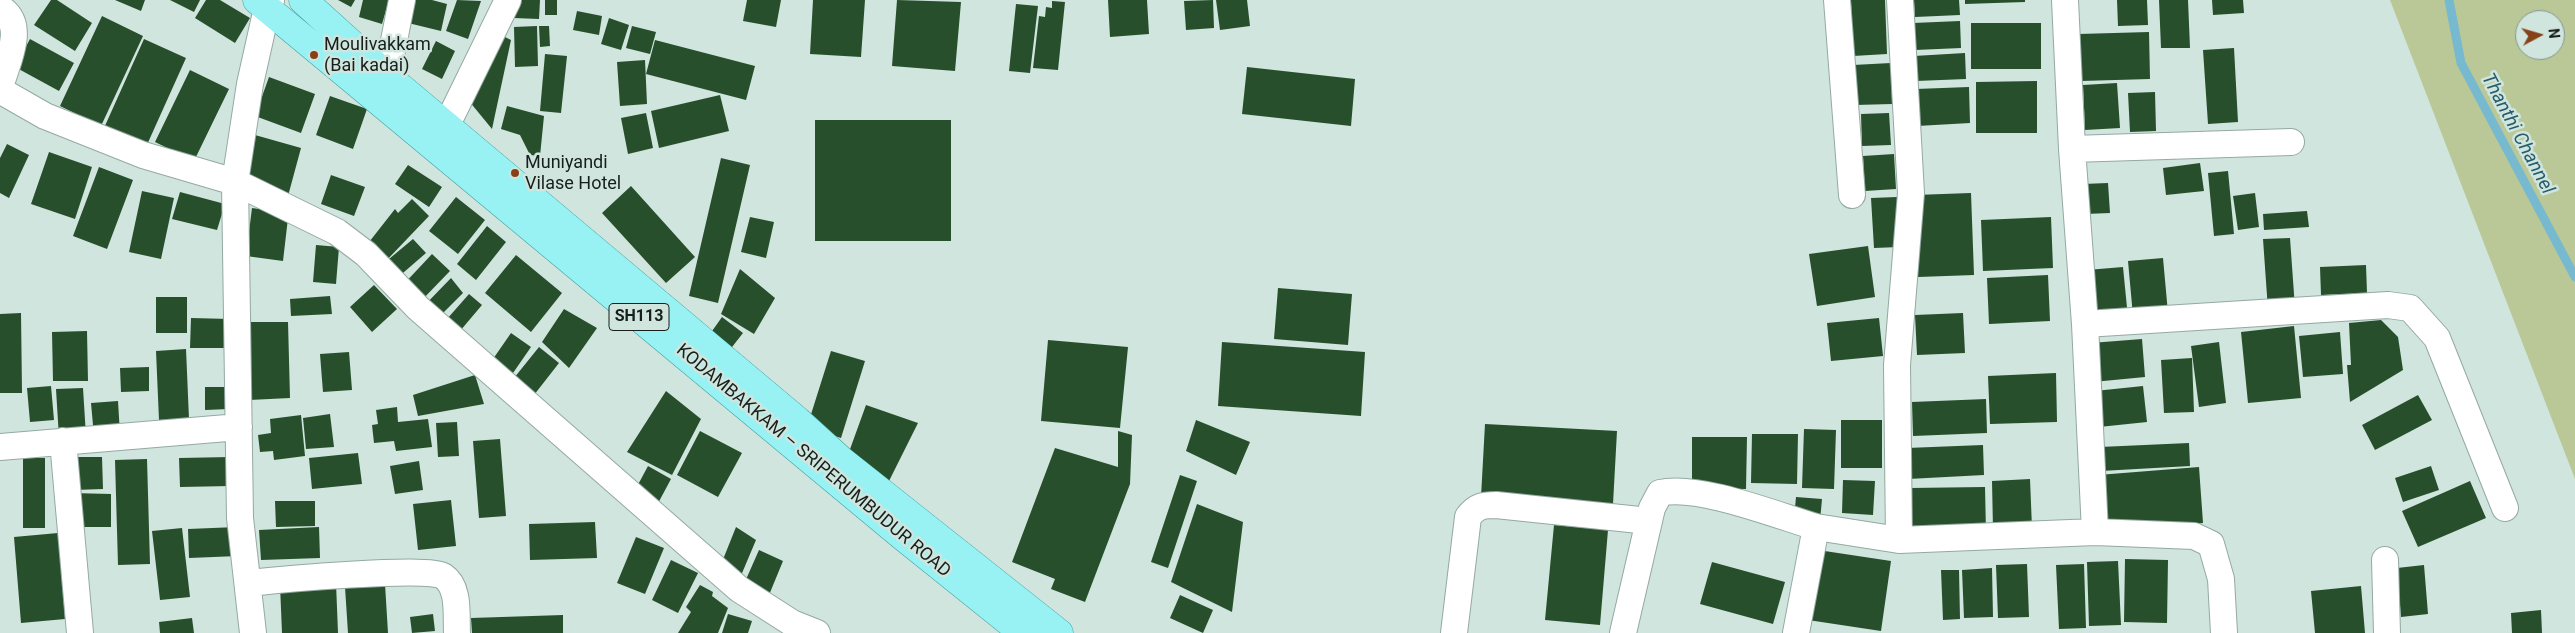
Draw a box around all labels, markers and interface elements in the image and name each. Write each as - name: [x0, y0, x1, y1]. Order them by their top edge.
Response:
- north arrow: [2515, 10, 2565, 60]
- text: N: [2545, 28, 2562, 39]
- place label: Moulivakkam (Bai kadai): [324, 34, 431, 76]
- marker: Moulivakkam (Bai kadai): [308, 49, 320, 61]
- water label: Thanthi Channel: [2476, 70, 2558, 198]
- place label: Muniyandi Vilase Hotel: [525, 152, 621, 194]
- marker: Muniyandi Vilase Hotel: [509, 167, 521, 179]
- road number: SH113: [609, 304, 669, 330]
- street label: KODAMBAKKAM – SRIPERUMBUDUR ROAD: [671, 340, 955, 582]

